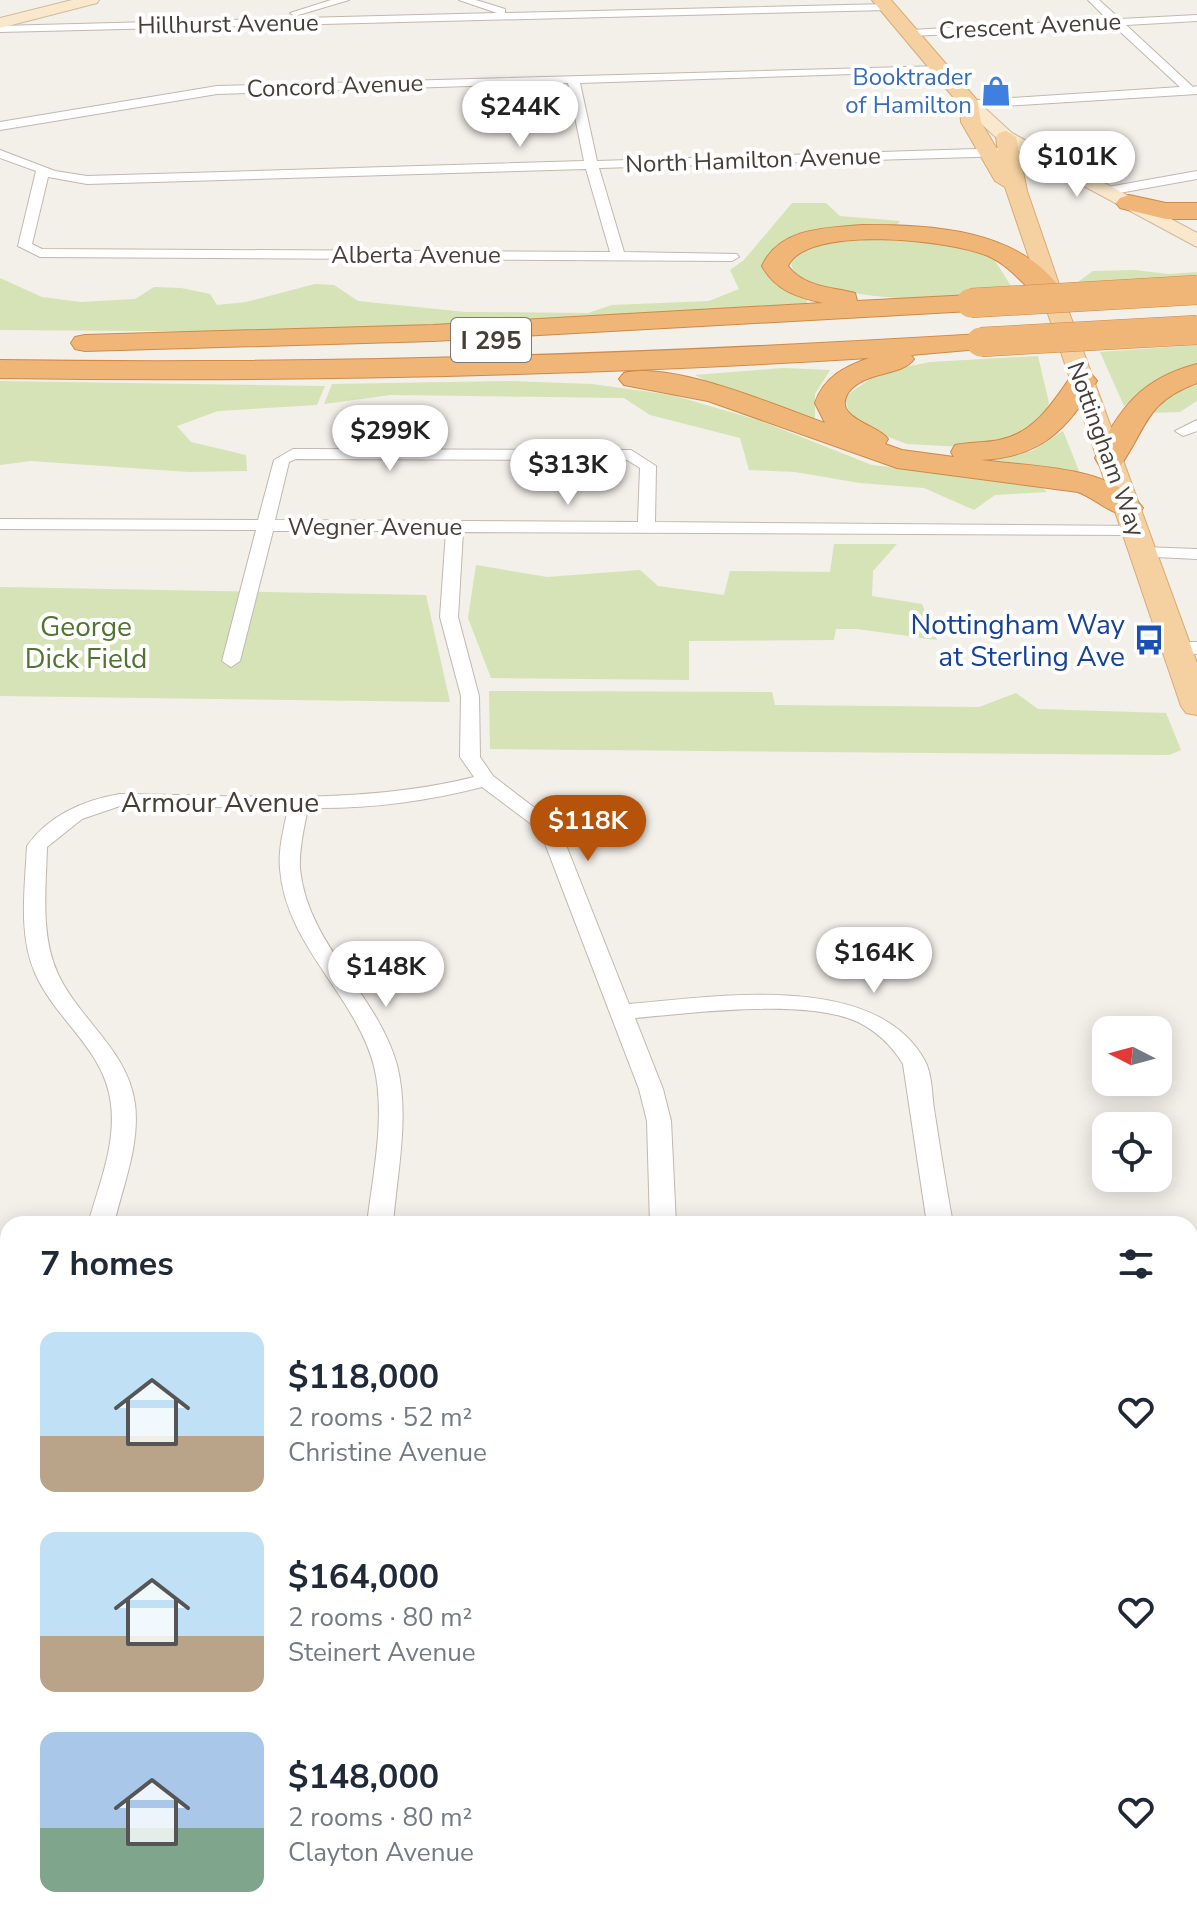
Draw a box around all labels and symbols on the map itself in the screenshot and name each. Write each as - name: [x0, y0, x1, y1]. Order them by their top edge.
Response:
- street label: Crescent Avenue: [938, 5, 1122, 47]
- street label: Hillhurst Avenue: [137, 6, 319, 42]
- place label: Booktrader of Hamilton: [845, 61, 972, 121]
- street label: Concord Avenue: [246, 67, 424, 105]
- shop icon: Booktrader of Hamilton: [979, 74, 1013, 108]
- pin: $244K: [464, 81, 576, 149]
- pin: $101K: [1021, 131, 1133, 199]
- street label: North Hamilton Avenue: [625, 140, 881, 180]
- street label: Alberta Avenue: [331, 239, 501, 271]
- road number: I 295: [451, 318, 531, 362]
- street label: Nottingham Way: [1060, 357, 1153, 541]
- pin: $299K: [334, 405, 446, 473]
- pin: $313K: [512, 439, 624, 507]
- street label: Wegner Avenue: [288, 511, 462, 543]
- place label: Nottingham Way at Sterling Ave: [911, 606, 1126, 676]
- park label: George Dick Field: [25, 608, 147, 678]
- bus stop icon: Nottingham Way at Sterling Ave: [1132, 623, 1166, 657]
- street label: Armour Avenue: [121, 784, 319, 822]
- pin: $118K: [532, 795, 644, 863]
- pin: $164K: [818, 927, 930, 995]
- pin: $148K: [330, 941, 442, 1009]
- north arrow: [1092, 1016, 1172, 1096]

